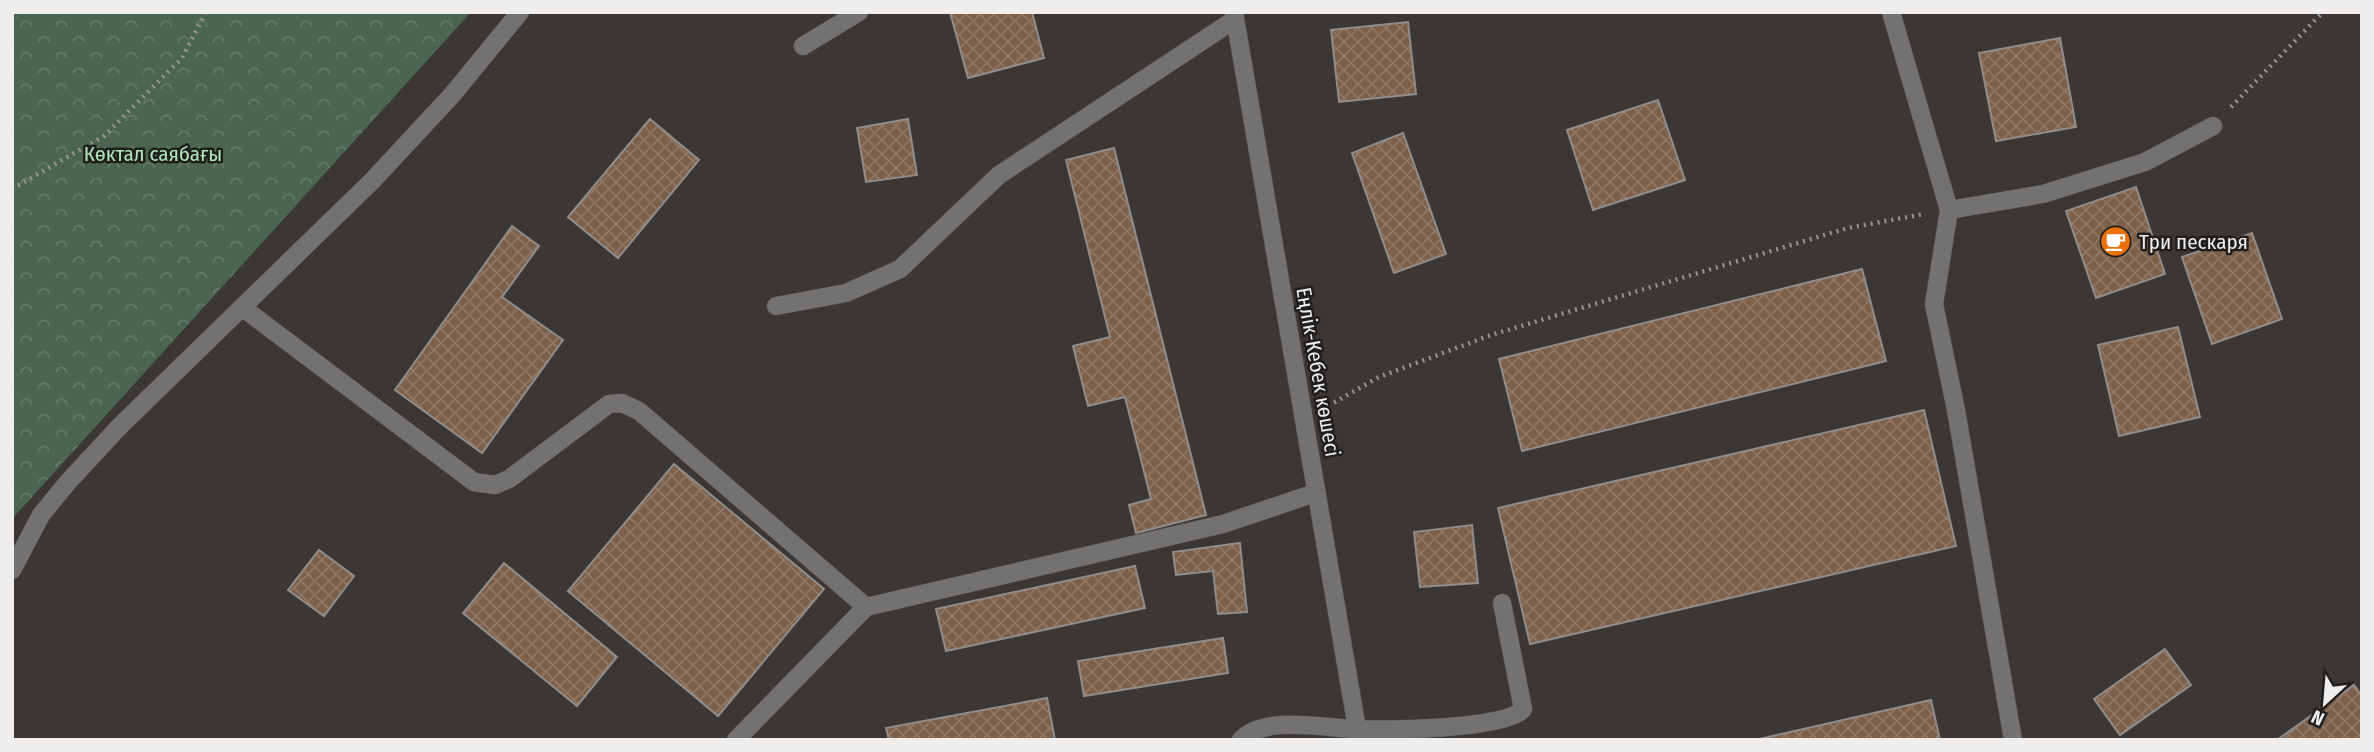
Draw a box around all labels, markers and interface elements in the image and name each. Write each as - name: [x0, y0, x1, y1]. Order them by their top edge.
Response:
- park label: Көктал саябағы: [84, 141, 222, 167]
- cafe icon: Три пескаря: [2099, 225, 2133, 259]
- place label: Три пескаря: [2139, 229, 2248, 255]
- street label: Еңлік-Кебек көшесі: [1290, 285, 1346, 459]
- north arrow: [2290, 668, 2360, 738]
- text: N: [2308, 705, 2328, 731]

